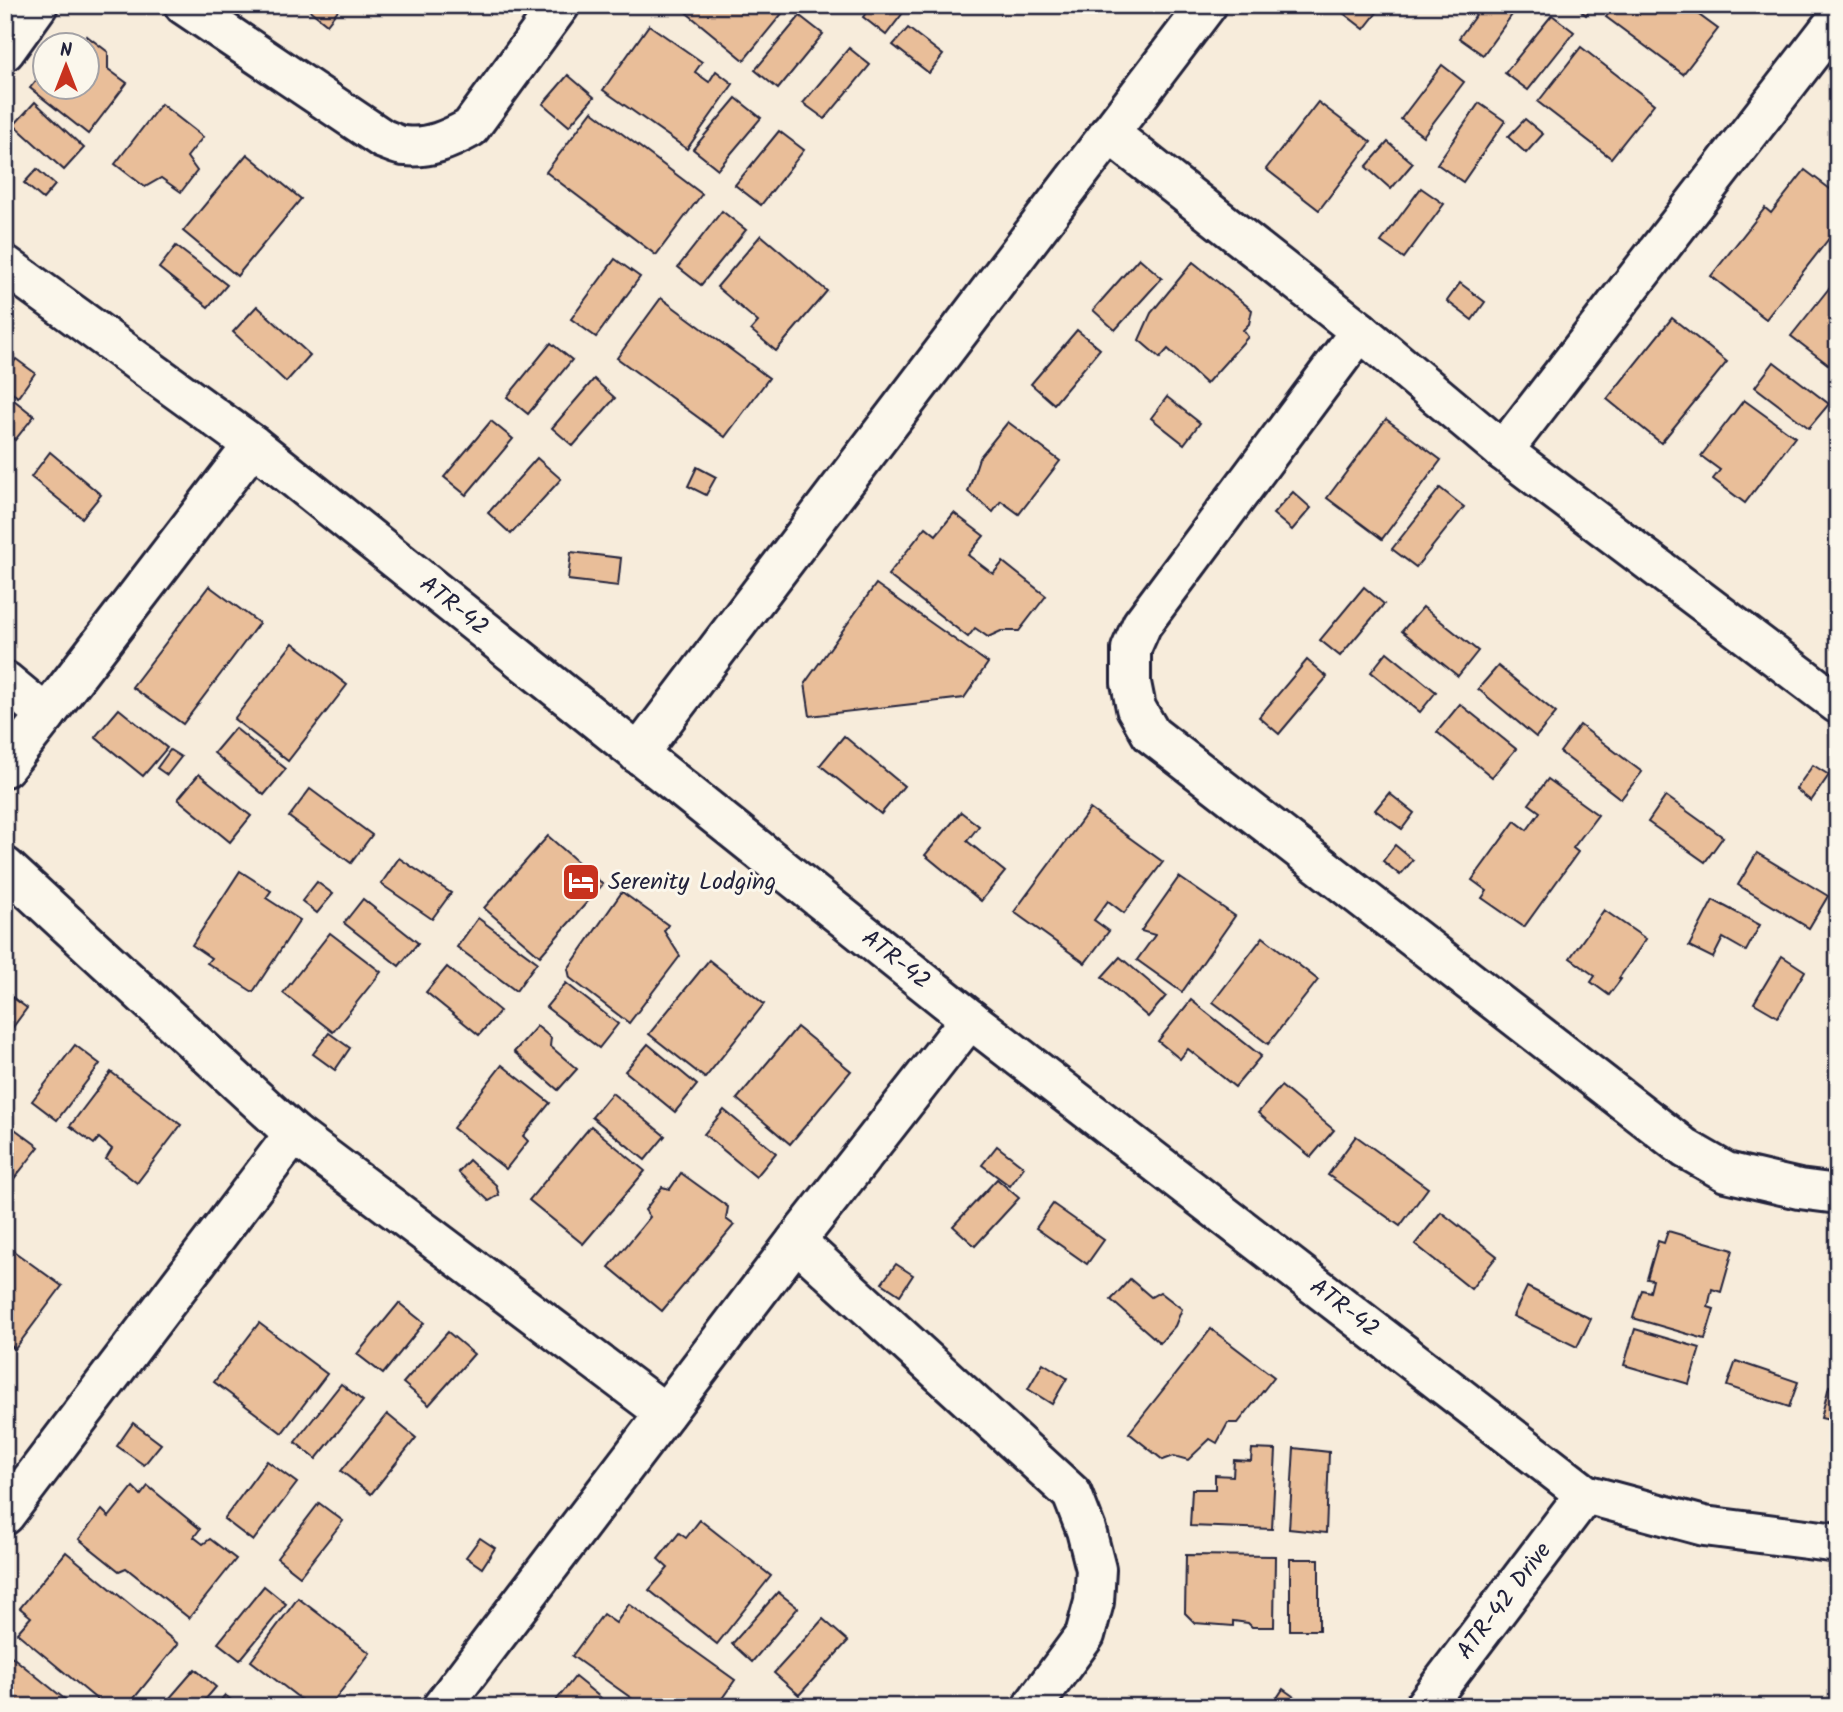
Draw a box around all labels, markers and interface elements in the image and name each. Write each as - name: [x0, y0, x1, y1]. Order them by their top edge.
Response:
- north arrow: [32, 32, 102, 102]
- text: N: [60, 36, 72, 66]
- street label: ATR-42: [411, 566, 497, 646]
- hotel icon: Serenity Lodging: [560, 861, 602, 903]
- place label: Serenity Lodging: [608, 863, 776, 902]
- street label: ATR-42: [853, 920, 939, 1000]
- street label: ATR-42: [1301, 1268, 1388, 1348]
- street label: ATR-42 Drive: [1447, 1533, 1562, 1668]

